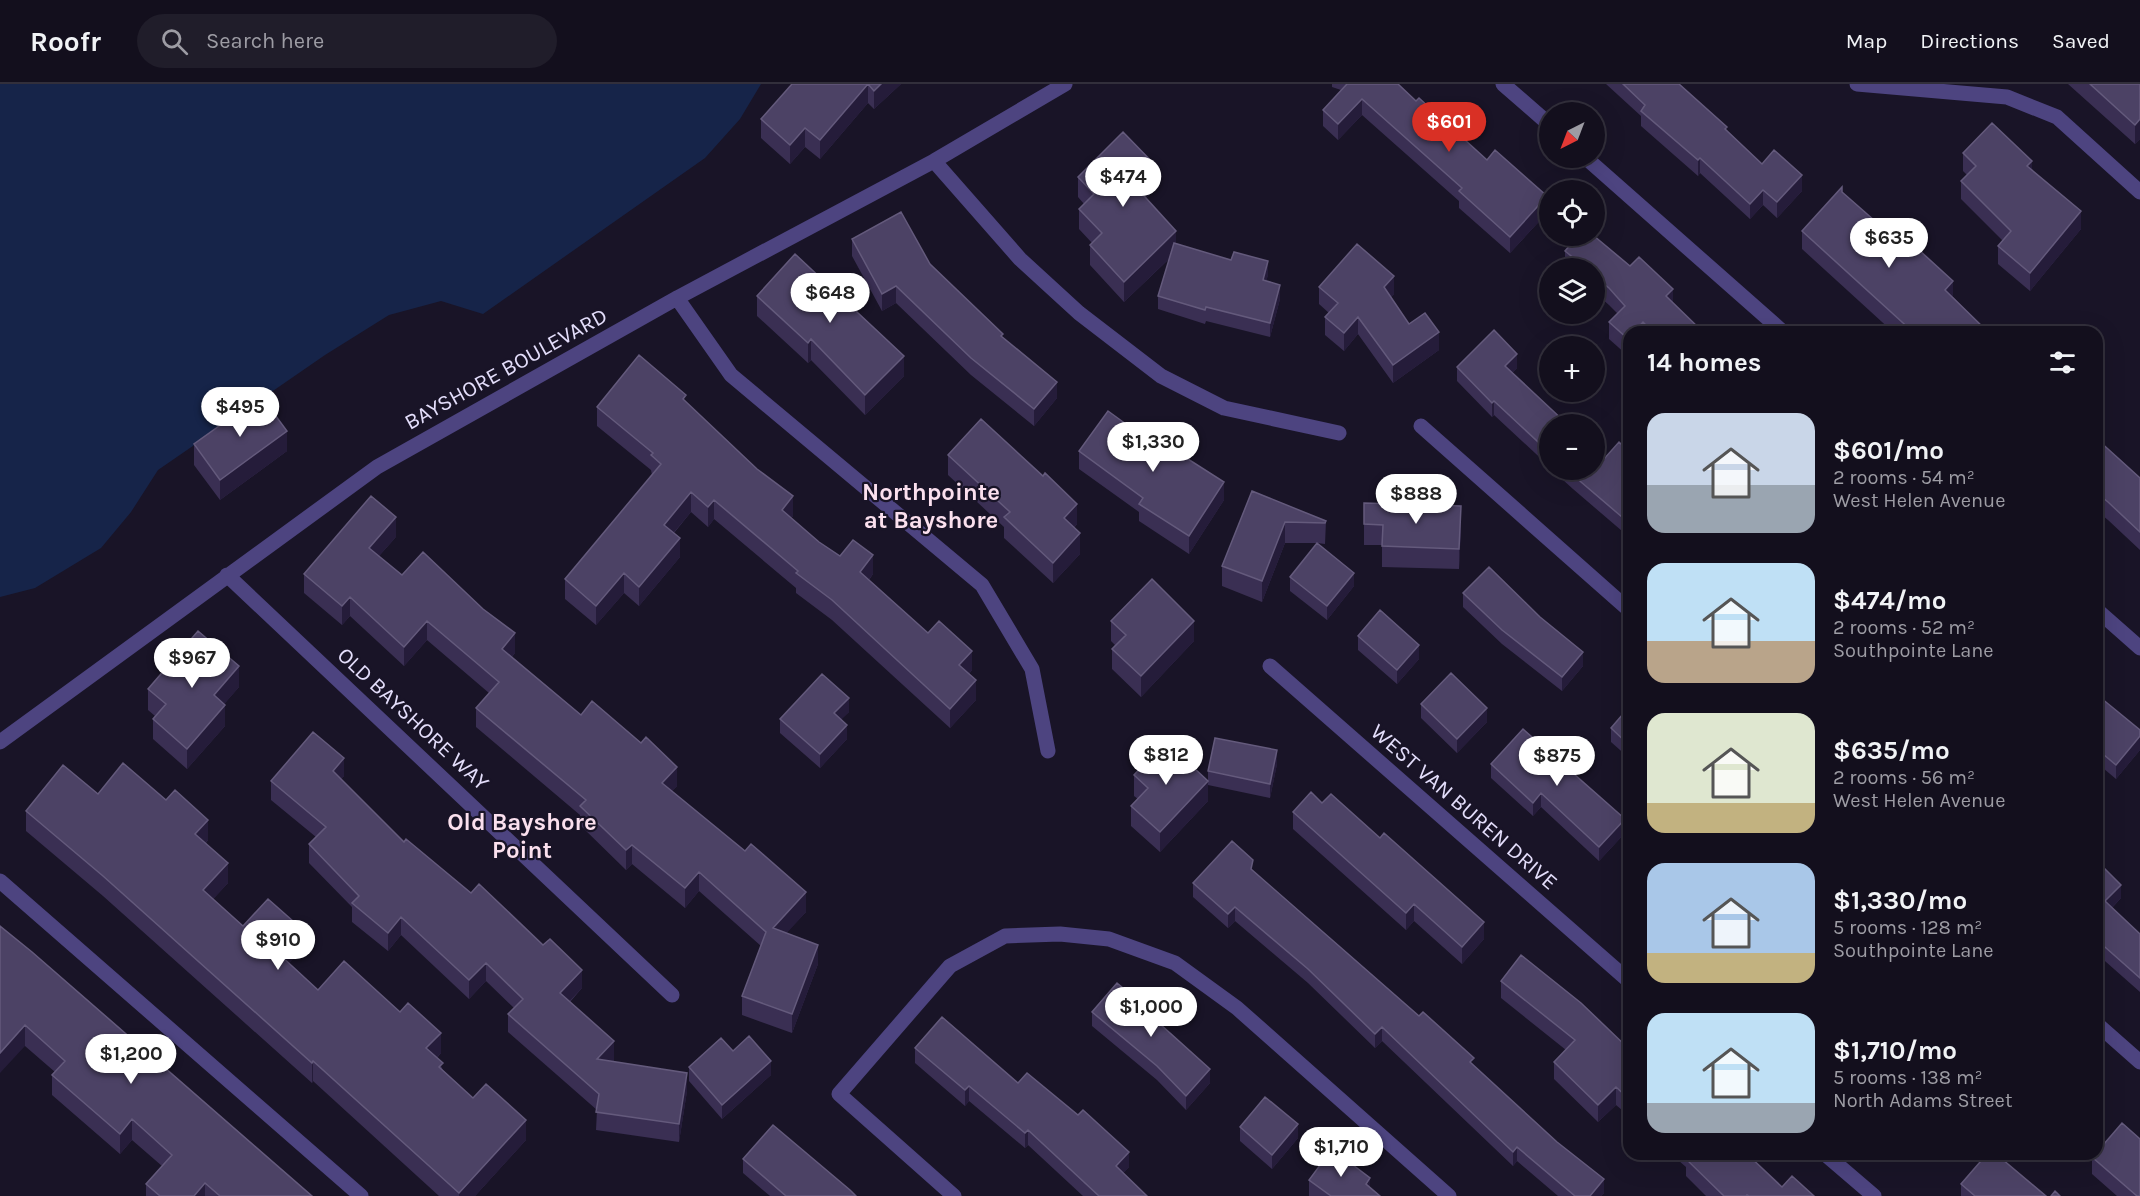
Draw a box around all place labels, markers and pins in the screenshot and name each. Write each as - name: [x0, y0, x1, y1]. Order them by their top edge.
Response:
- pin: $601: [1413, 102, 1485, 153]
- pin: $474: [1087, 157, 1159, 208]
- pin: $635: [1853, 218, 1925, 269]
- pin: $648: [794, 273, 866, 324]
- pin: $495: [204, 387, 276, 438]
- pin: $1,330: [1104, 422, 1202, 473]
- pin: $888: [1380, 474, 1452, 525]
- pin: $967: [156, 638, 228, 689]
- pin: $812: [1130, 735, 1202, 786]
- pin: $875: [1521, 736, 1593, 787]
- pin: $910: [242, 920, 314, 971]
- pin: $1,000: [1102, 987, 1200, 1038]
- pin: $1,200: [82, 1034, 180, 1085]
- pin: $1,710: [1292, 1127, 1390, 1178]

